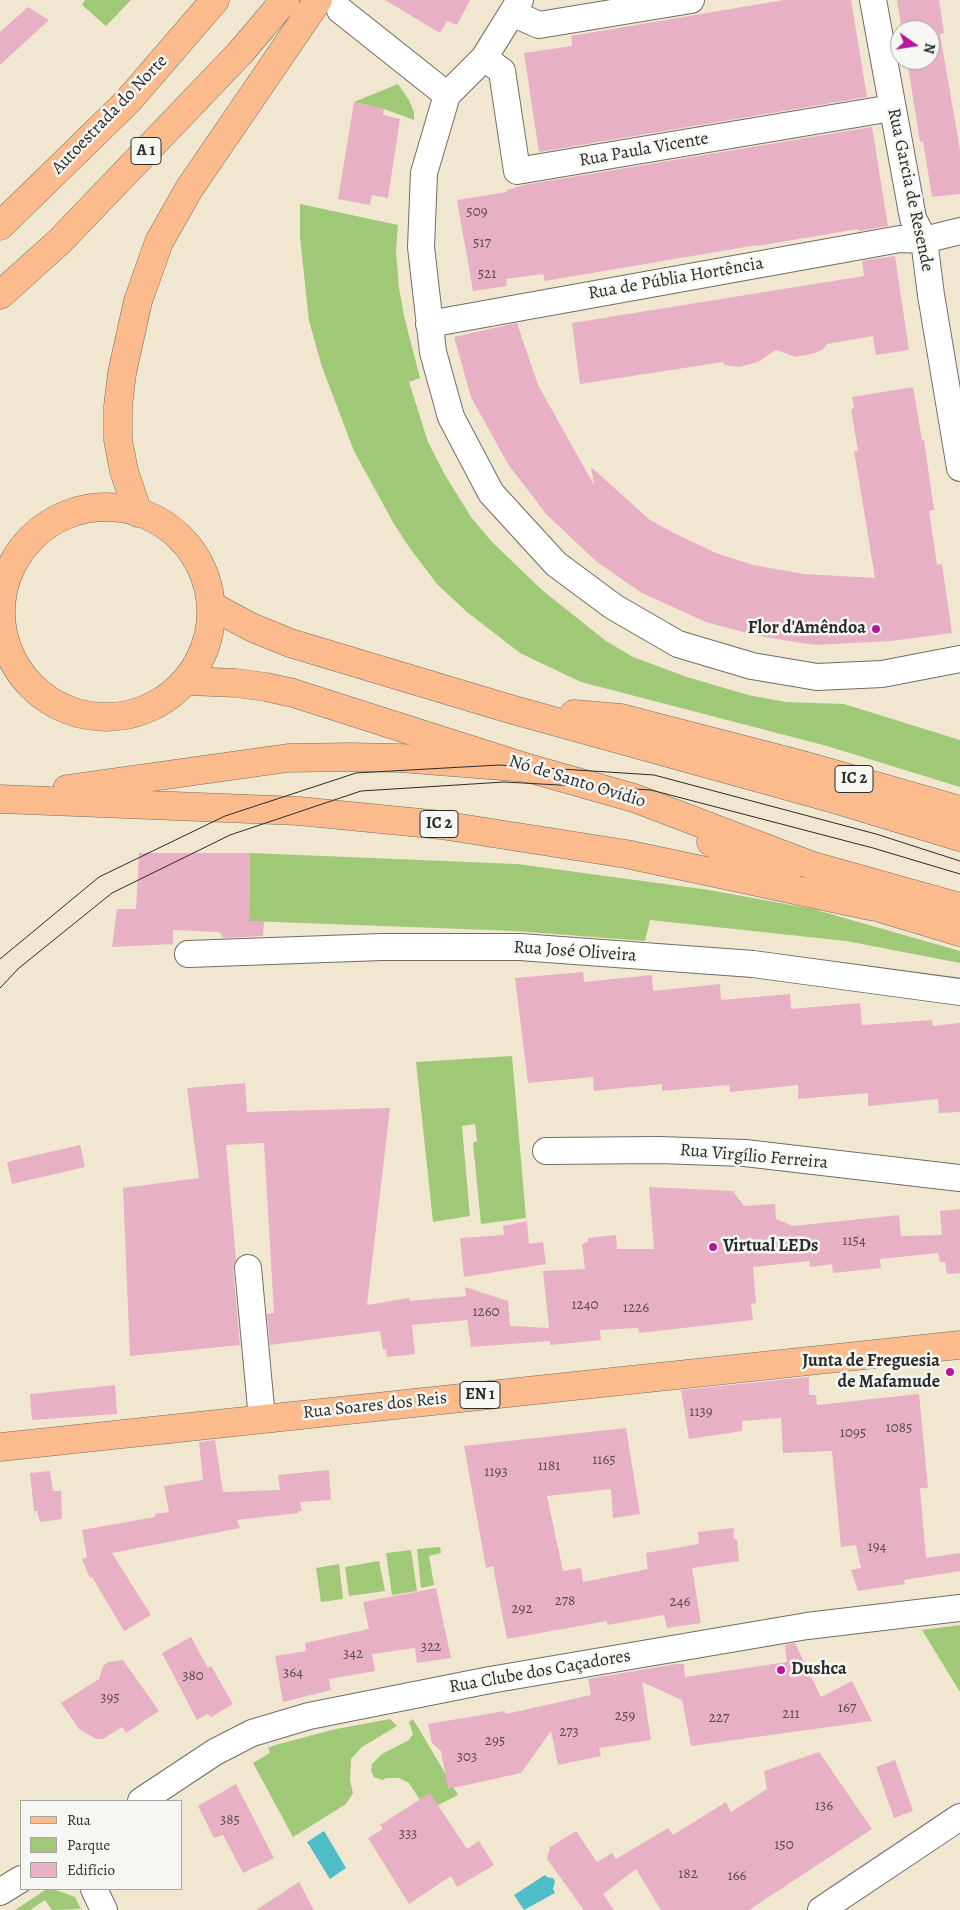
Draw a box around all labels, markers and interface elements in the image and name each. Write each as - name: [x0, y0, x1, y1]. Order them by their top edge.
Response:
- north arrow: [890, 20, 940, 70]
- text: N: [919, 41, 940, 55]
- street label: Autoestrada do Norte: [48, 51, 172, 179]
- street label: Rua Garcia de Resende: [882, 106, 938, 274]
- street label: Rua Paula Vicente: [578, 128, 710, 172]
- road number: A 1: [131, 138, 161, 164]
- house number: 509: [466, 203, 488, 221]
- house number: 517: [473, 234, 491, 252]
- street label: Rua de Públia Hortência: [587, 253, 765, 305]
- house number: 521: [478, 265, 496, 283]
- place label: Flor d'Amêndoa: [748, 618, 866, 640]
- marker: Flor d'Amêndoa: [870, 623, 882, 635]
- street label: Nó de Santo Ovídio: [506, 751, 648, 813]
- road number: IC 2: [835, 766, 873, 792]
- road number: IC 2: [420, 811, 458, 838]
- street label: Rua José Oliveira: [513, 937, 637, 967]
- street label: Rua Virgílio Ferreira: [679, 1140, 829, 1174]
- house number: 1154: [842, 1232, 866, 1250]
- place label: Virtual LEDs: [723, 1236, 818, 1258]
- marker: Virtual LEDs: [707, 1241, 719, 1253]
- house number: 1240: [571, 1296, 599, 1314]
- house number: 1226: [623, 1299, 649, 1317]
- house number: 1260: [472, 1303, 500, 1321]
- place label: Junta de Freguesia de Mafamude: [802, 1351, 940, 1394]
- marker: Junta de Freguesia de Mafamude: [944, 1366, 956, 1378]
- road number: EN 1: [460, 1382, 500, 1408]
- street label: Rua Soares dos Reis: [302, 1388, 448, 1424]
- house number: 1139: [689, 1403, 713, 1421]
- house number: 1085: [886, 1419, 912, 1437]
- house number: 1095: [840, 1424, 866, 1442]
- house number: 1165: [592, 1451, 616, 1469]
- house number: 1181: [538, 1457, 560, 1475]
- house number: 1193: [484, 1463, 508, 1481]
- house number: 194: [868, 1538, 886, 1556]
- house number: 278: [555, 1592, 575, 1610]
- house number: 246: [670, 1593, 690, 1611]
- house number: 292: [511, 1600, 533, 1618]
- house number: 322: [421, 1638, 441, 1656]
- house number: 342: [343, 1645, 363, 1663]
- street label: Rua Clube dos Caçadores: [448, 1645, 632, 1699]
- place label: Dushca: [791, 1659, 847, 1681]
- house number: 364: [283, 1664, 303, 1682]
- marker: Dushca: [775, 1664, 787, 1676]
- house number: 380: [182, 1667, 204, 1685]
- house number: 395: [100, 1689, 120, 1707]
- house number: 167: [838, 1699, 856, 1717]
- house number: 211: [782, 1705, 800, 1723]
- house number: 259: [615, 1707, 635, 1725]
- house number: 227: [709, 1709, 729, 1727]
- house number: 273: [559, 1723, 579, 1741]
- house number: 295: [485, 1732, 505, 1750]
- house number: 303: [457, 1748, 477, 1766]
- house number: 136: [815, 1797, 833, 1815]
- legend: [20, 1800, 182, 1890]
- text: Rua: [67, 1810, 91, 1830]
- house number: 385: [220, 1811, 240, 1829]
- house number: 333: [399, 1825, 417, 1843]
- text: Parque: [67, 1835, 110, 1855]
- house number: 150: [774, 1836, 794, 1854]
- text: Edifício: [67, 1860, 115, 1880]
- house number: 182: [678, 1865, 698, 1883]
- house number: 166: [728, 1867, 746, 1885]

